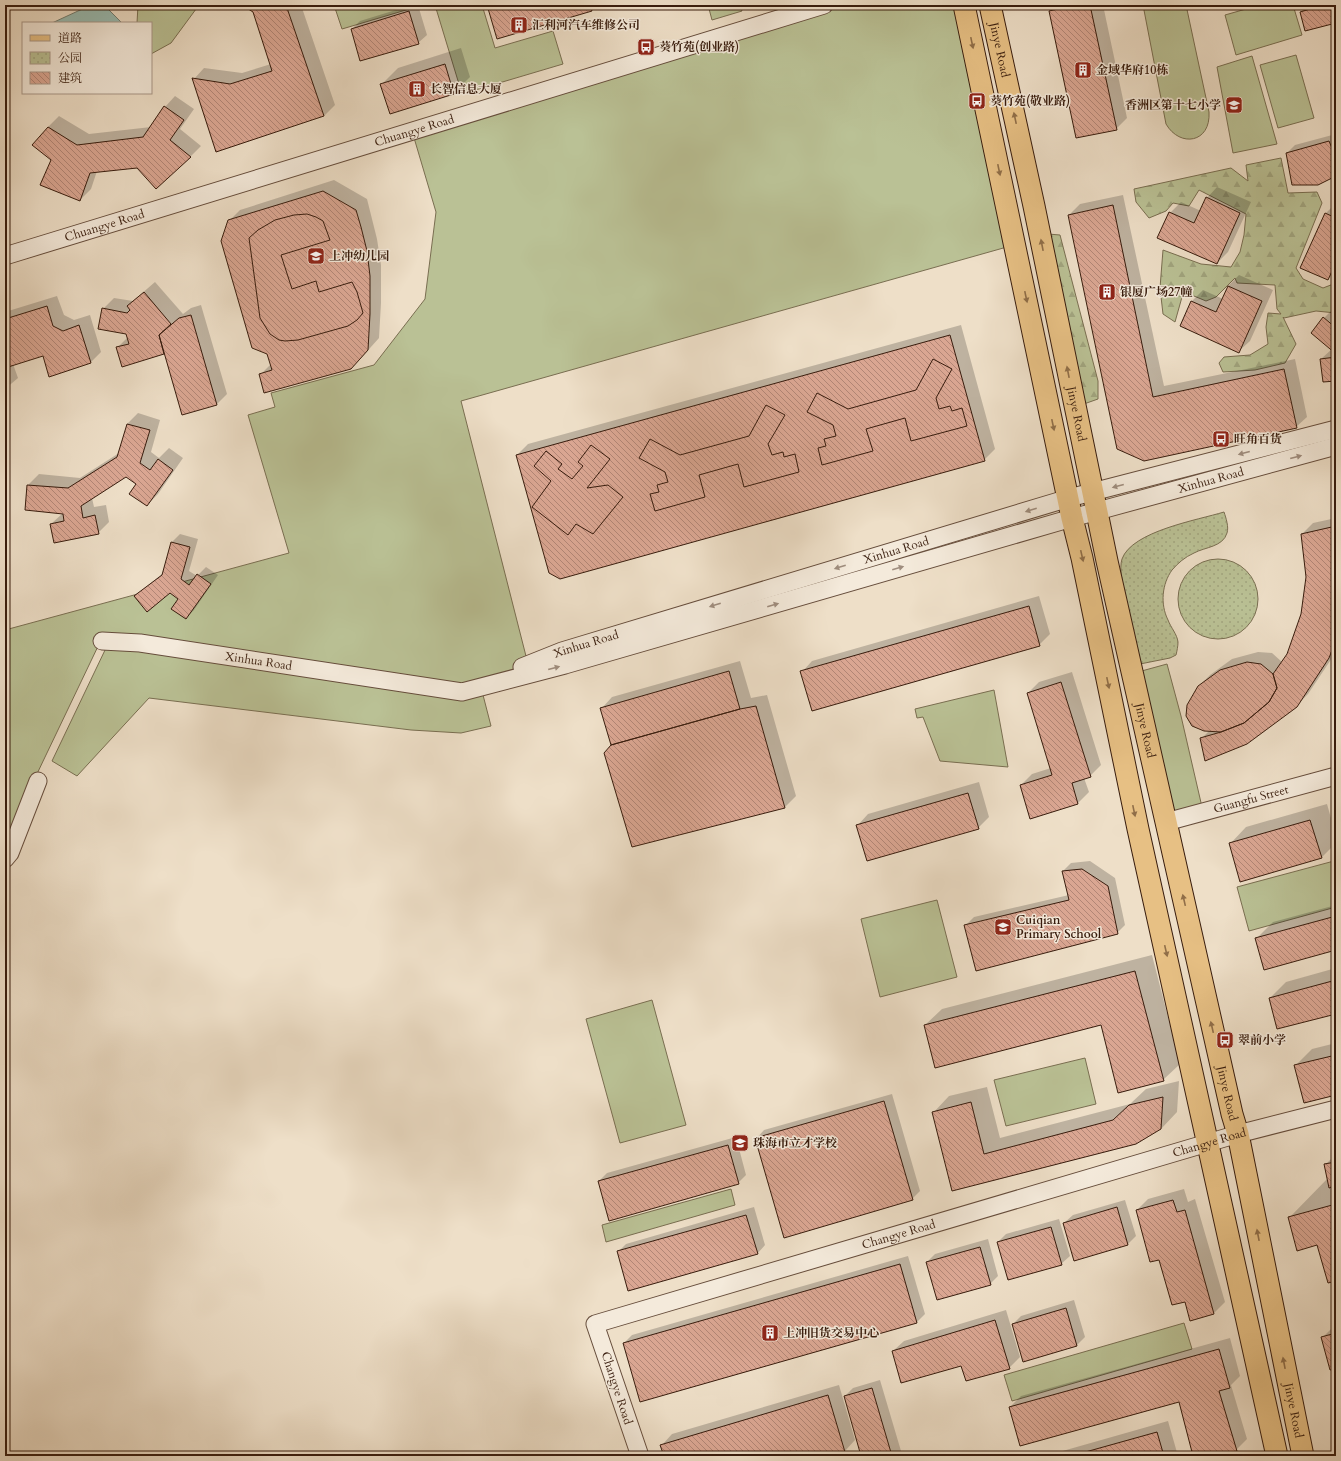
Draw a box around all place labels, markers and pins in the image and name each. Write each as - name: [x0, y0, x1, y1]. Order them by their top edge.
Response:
- building icon: 汇利河汽车维修公司: [509, 15, 529, 35]
- place label: 汇利河汽车维修公司: [532, 17, 640, 33]
- bus stop icon: 葵竹苑(创业路): [636, 37, 656, 57]
- place label: 葵竹苑(创业路): [659, 39, 739, 55]
- building icon: 金域华府10栋: [1073, 60, 1093, 80]
- place label: 金域华府10栋: [1096, 62, 1168, 78]
- building icon: 长智信息大厦: [407, 79, 427, 99]
- place label: 长智信息大厦: [430, 81, 502, 97]
- bus stop icon: 葵竹苑(敬业路): [967, 91, 987, 111]
- place label: 葵竹苑(敬业路): [990, 93, 1070, 109]
- school or university icon: 香洲区第十七小学: [1224, 95, 1244, 115]
- place label: 香洲区第十七小学: [1125, 97, 1221, 113]
- school or university icon: 上冲幼儿园: [306, 246, 326, 266]
- place label: 上冲幼儿园: [329, 248, 389, 264]
- building icon: 银厦广场27幢: [1097, 282, 1117, 302]
- place label: 银厦广场27幢: [1120, 284, 1193, 300]
- bus stop icon: 旺角百货: [1211, 429, 1231, 449]
- place label: 旺角百货: [1234, 431, 1282, 447]
- place label: Cuiqian Primary School: [1016, 912, 1102, 942]
- school or university icon: Cuiqian Primary School: [993, 917, 1013, 937]
- bus stop icon: 翠前小学: [1215, 1030, 1235, 1050]
- place label: 翠前小学: [1238, 1032, 1286, 1048]
- school or university icon: 珠海市立才学校: [730, 1133, 750, 1153]
- place label: 珠海市立才学校: [753, 1135, 837, 1151]
- building icon: 上冲旧货交易中心: [760, 1323, 780, 1343]
- place label: 上冲旧货交易中心: [783, 1325, 879, 1341]

